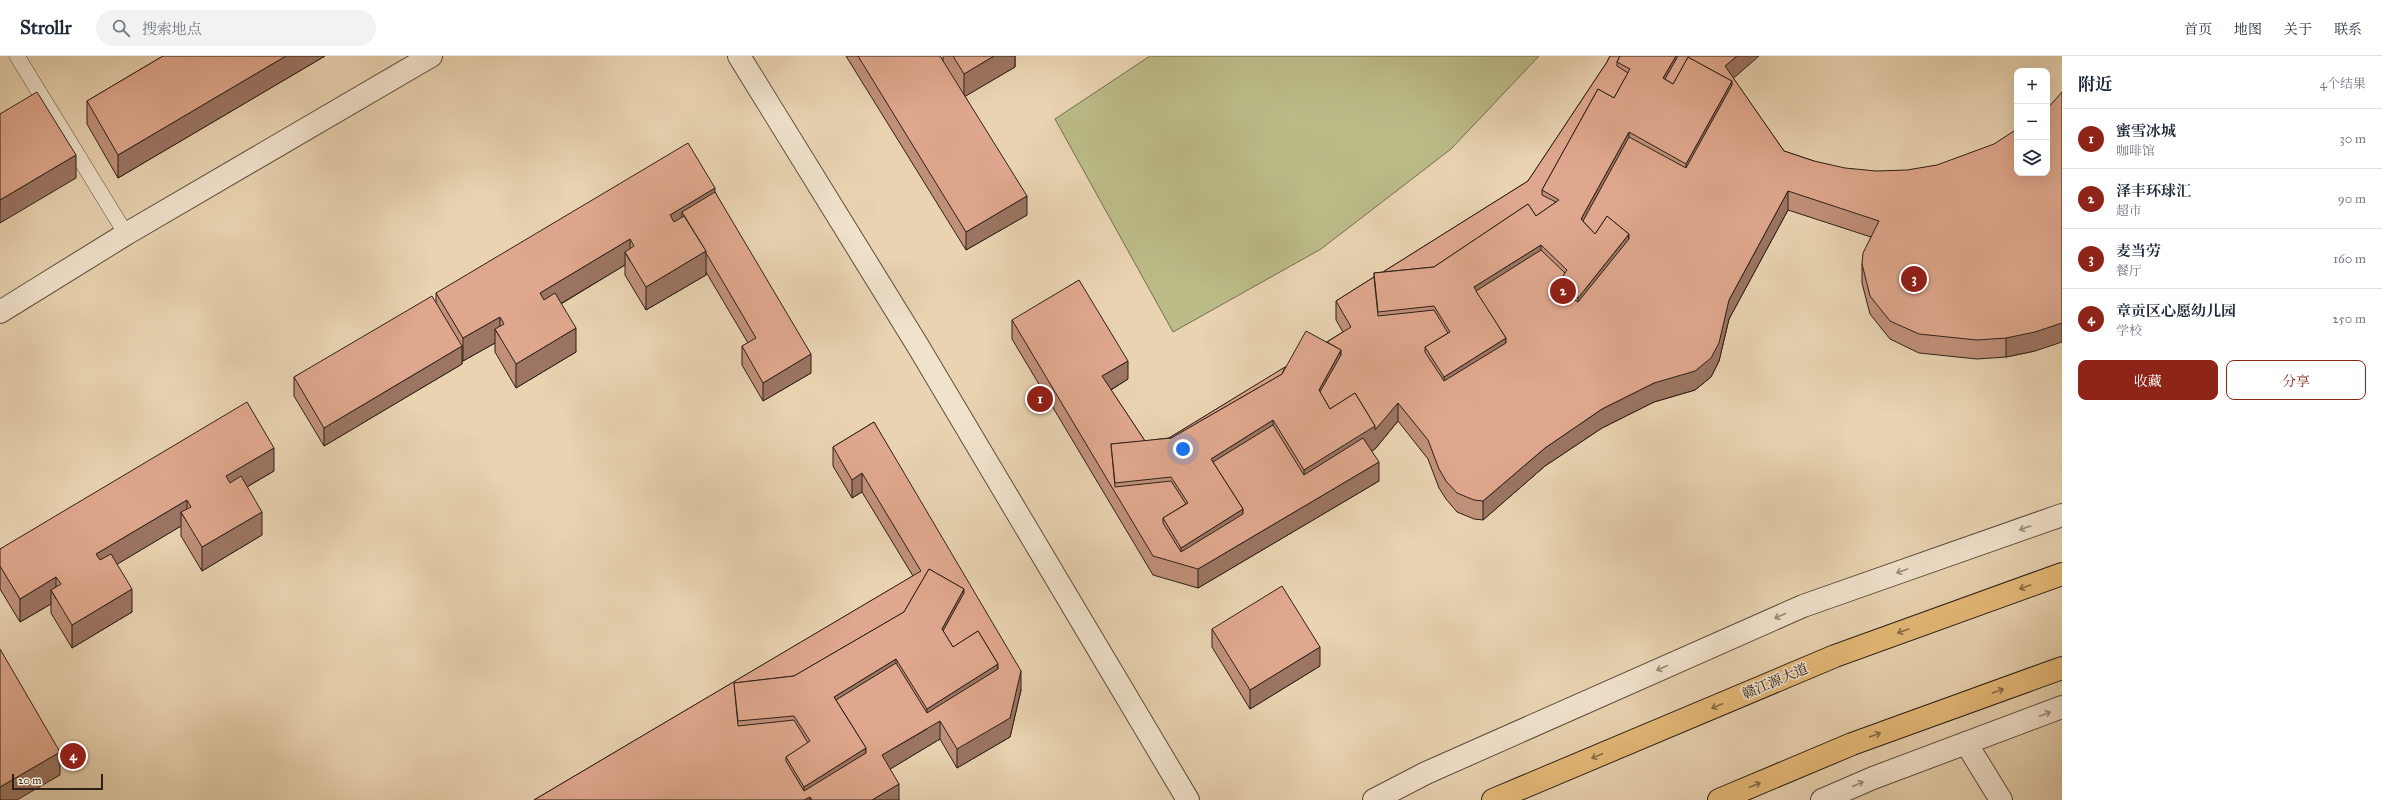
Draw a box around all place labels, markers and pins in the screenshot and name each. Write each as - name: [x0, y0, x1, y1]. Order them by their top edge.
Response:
- pin: 3: [1901, 264, 1927, 294]
- pin: 2: [1550, 276, 1576, 306]
- pin: 1: [1027, 384, 1053, 414]
- pin: 4: [60, 741, 86, 771]

